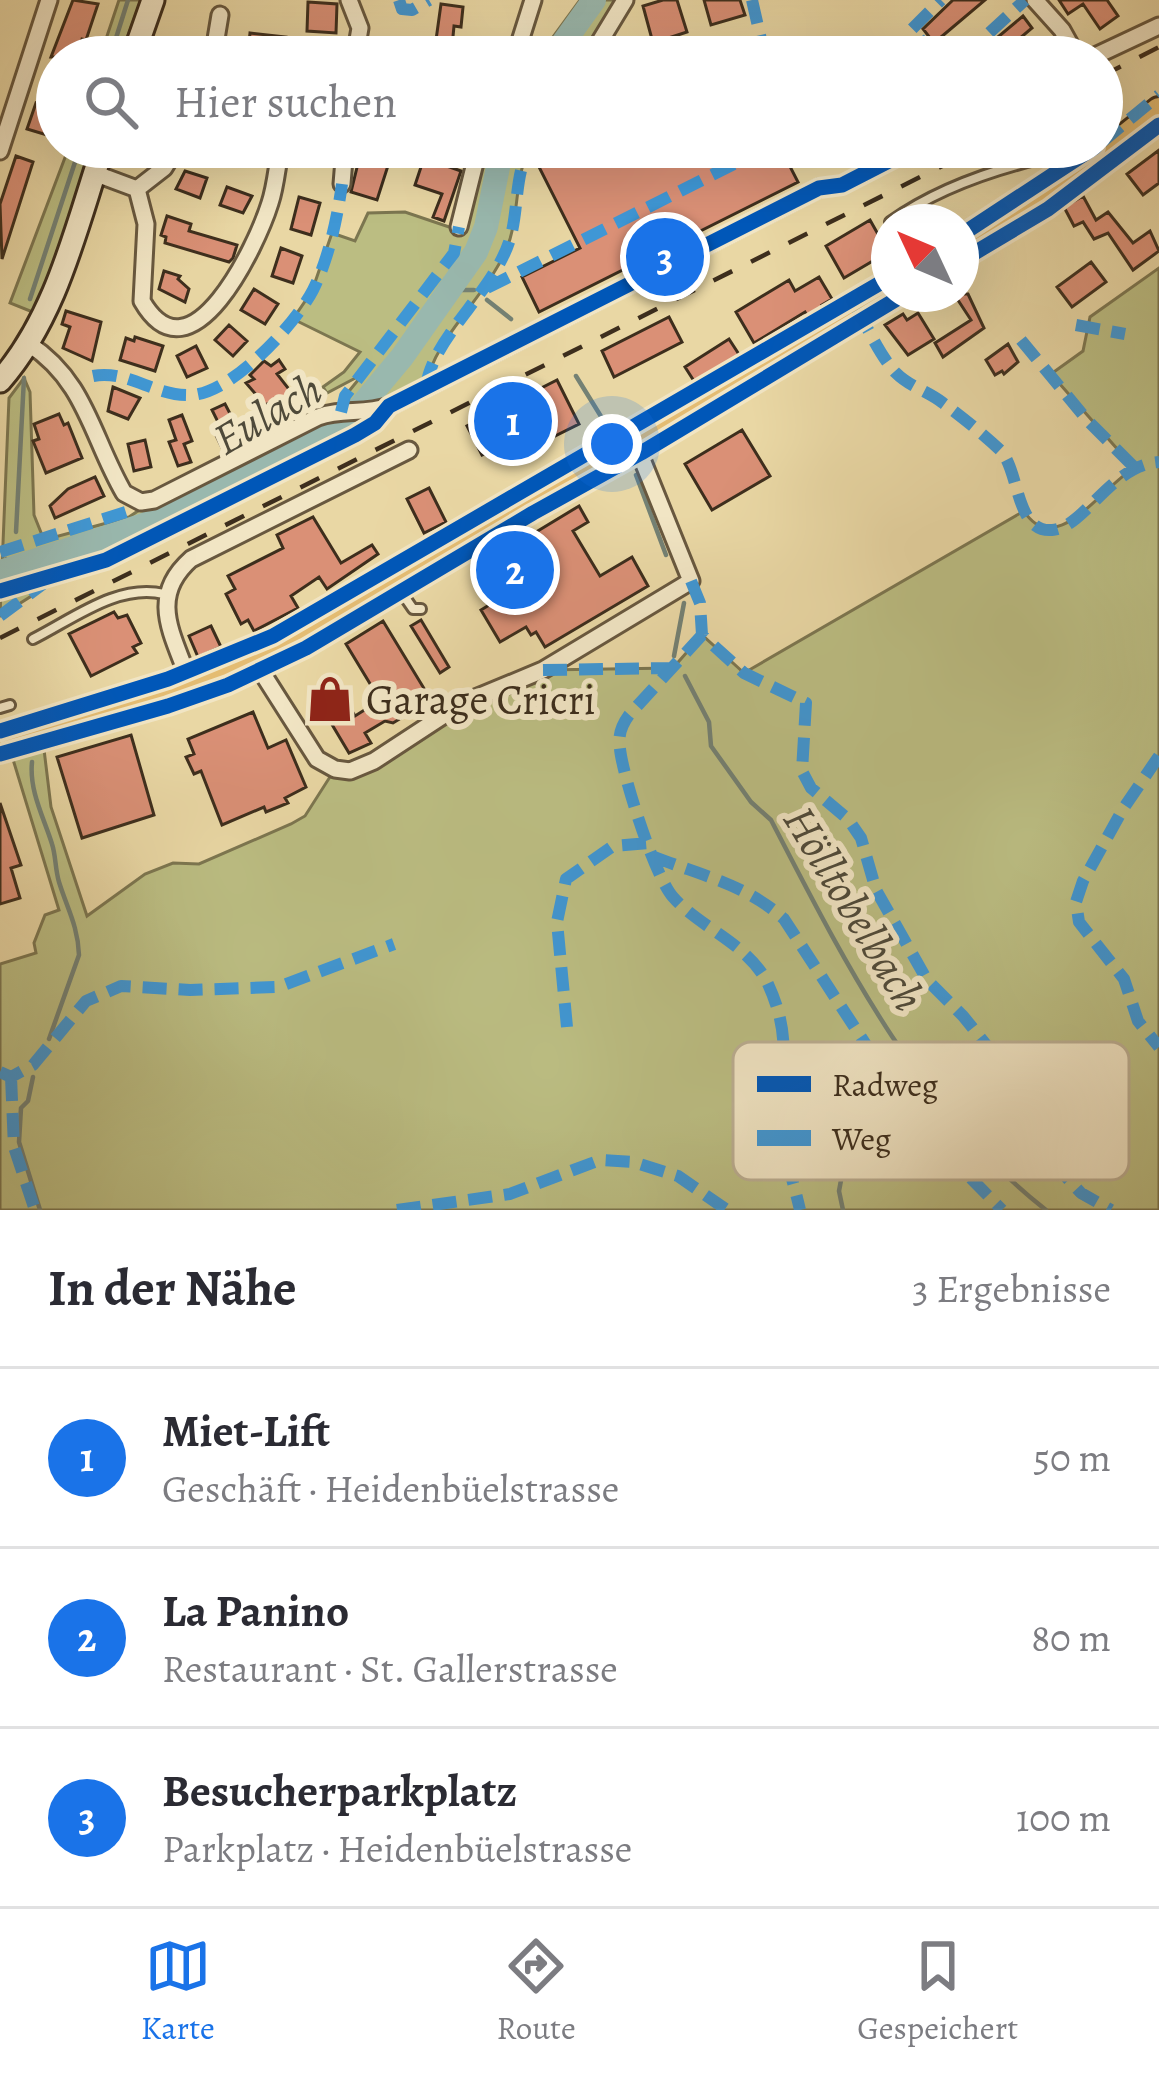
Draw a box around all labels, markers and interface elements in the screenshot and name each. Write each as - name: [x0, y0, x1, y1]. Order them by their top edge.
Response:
- search box: [36, 36, 1123, 168]
- icon: search: [78, 69, 144, 135]
- text: Hier suchen: [174, 71, 397, 133]
- north arrow: [871, 204, 979, 312]
- pin: 3: [626, 212, 704, 302]
- water label: Eulach: [202, 358, 333, 470]
- pin: 1: [474, 376, 552, 466]
- your location: [582, 414, 642, 474]
- pin: 2: [476, 525, 554, 615]
- place label: Garage Cricri: [366, 671, 596, 728]
- shop icon: Garage Cricri: [305, 674, 355, 724]
- water label: Hölltobelbach: [768, 794, 940, 1023]
- legend: [733, 1042, 1129, 1180]
- text: Radweg: [832, 1062, 939, 1107]
- text: Weg: [831, 1116, 892, 1161]
- text: In der Nähe: [48, 1253, 297, 1323]
- text: 3 Ergebnisse: [912, 1262, 1111, 1315]
- text: Miet-Lift: [162, 1400, 330, 1462]
- text: 1: [80, 1431, 94, 1484]
- text: 50 m: [1033, 1431, 1111, 1484]
- text: Geschäft · Heidenbüelstrasse: [162, 1462, 619, 1515]
- text: La Panino: [162, 1580, 349, 1642]
- text: 2: [78, 1611, 96, 1664]
- text: 80 m: [1031, 1611, 1111, 1664]
- text: Restaurant · St. Gallerstrasse: [162, 1642, 618, 1695]
- text: Besucherparkplatz: [162, 1760, 517, 1822]
- text: 3: [79, 1791, 95, 1844]
- text: 100 m: [1016, 1791, 1111, 1844]
- text: Parkplatz · Heidenbüelstrasse: [162, 1822, 632, 1875]
- tab: Karte: [141, 1933, 215, 2050]
- tab: Route: [497, 1933, 576, 2050]
- tab: Gespeichert: [857, 1933, 1018, 2050]

